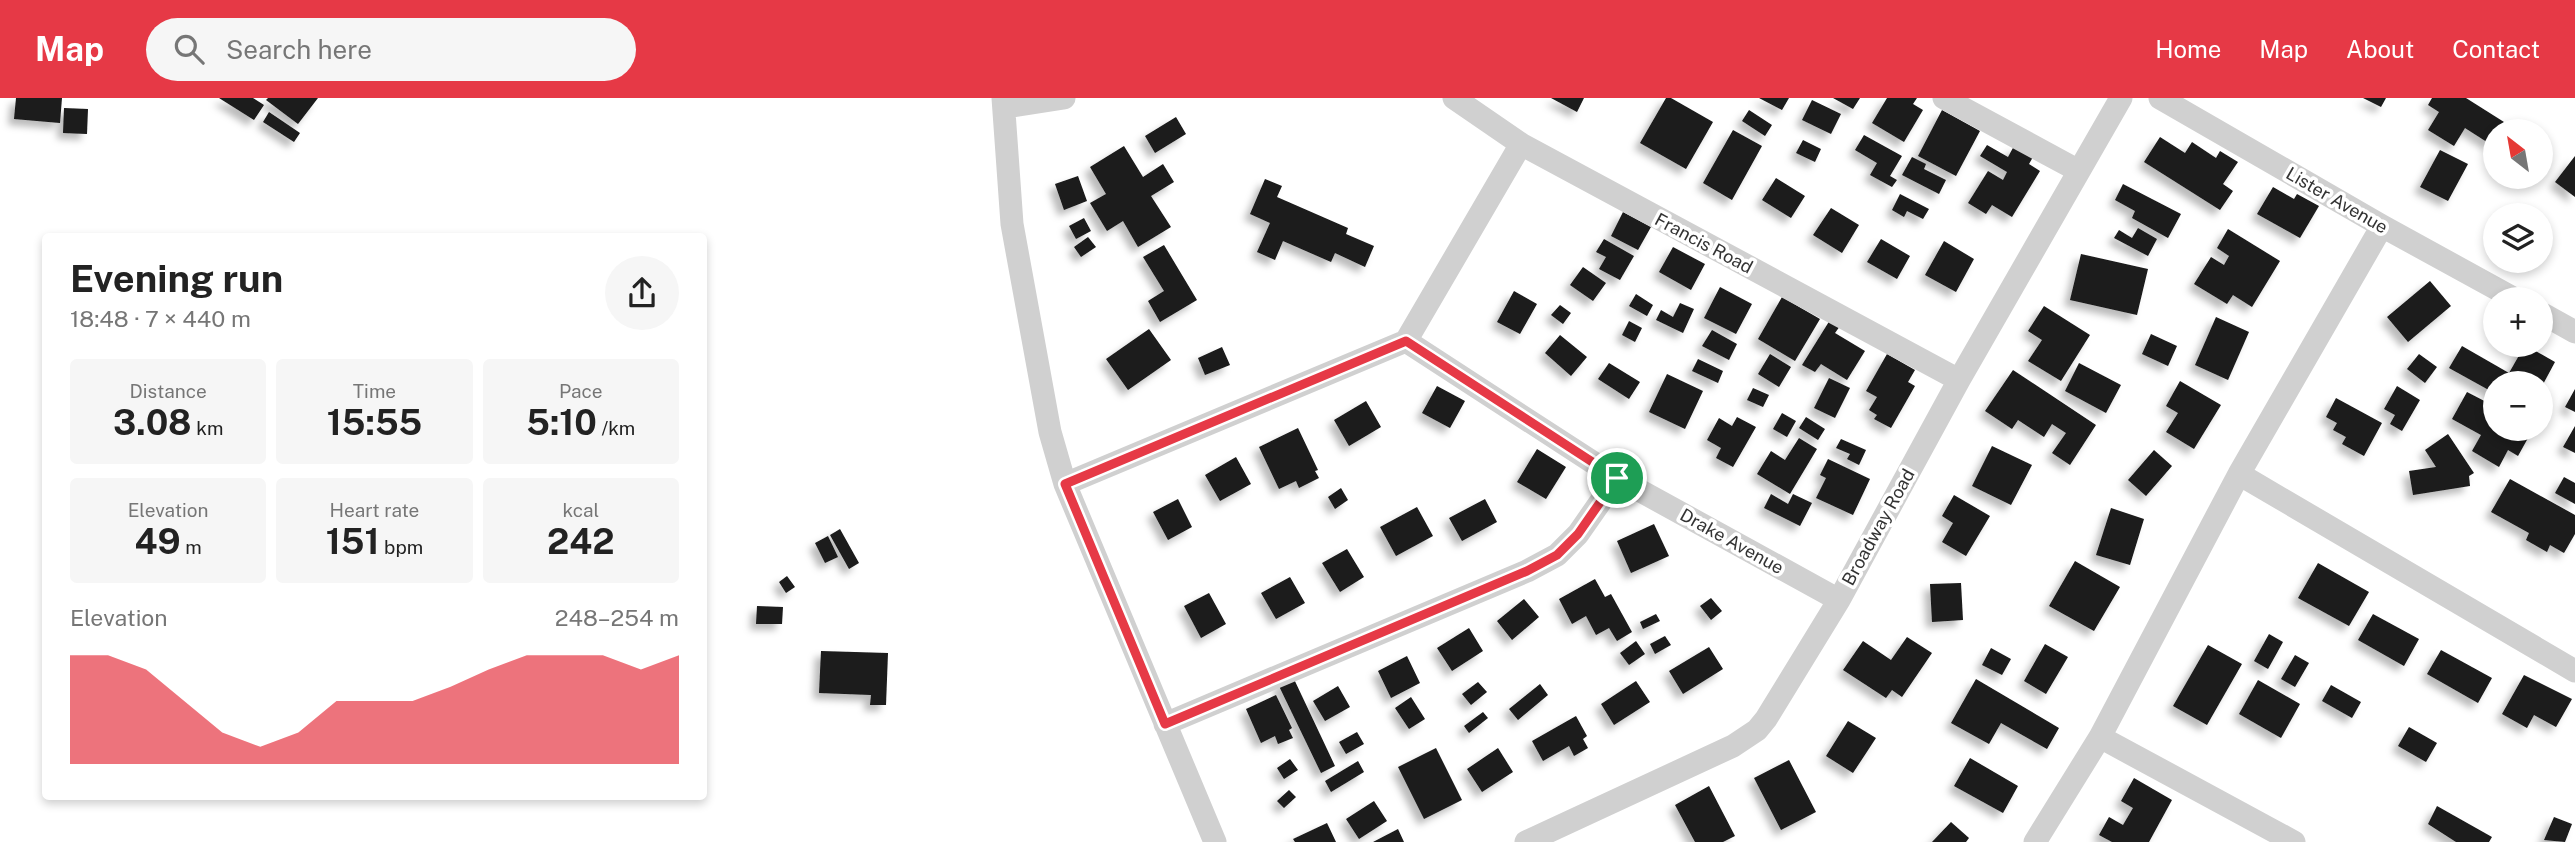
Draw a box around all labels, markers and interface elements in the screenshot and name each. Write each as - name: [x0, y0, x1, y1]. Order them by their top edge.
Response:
- search box: [146, 18, 636, 81]
- text: Map: [35, 30, 104, 68]
- icon: search: [170, 30, 208, 68]
- text: Search here: [226, 34, 372, 65]
- text: Home: [2155, 35, 2221, 63]
- text: Map: [2259, 35, 2308, 63]
- text: About: [2346, 35, 2414, 63]
- text: Contact: [2452, 35, 2540, 63]
- north arrow: [2483, 119, 2553, 189]
- map controls: [2483, 119, 2553, 441]
- street label: Lister Avenue: [2282, 162, 2392, 238]
- button: layers: [2483, 203, 2553, 273]
- street label: Francis Road: [1651, 208, 1757, 278]
- text: Evening run: [70, 256, 283, 301]
- button: share: [605, 256, 679, 330]
- button: +: [2483, 287, 2553, 357]
- text: 18:48 · 7 × 440 m: [70, 305, 251, 332]
- button: −: [2483, 371, 2553, 441]
- text: Distance: [130, 380, 207, 402]
- text: Time: [353, 380, 396, 402]
- text: Pace: [559, 380, 603, 402]
- text: 3.08: [113, 402, 192, 443]
- text: 15:55: [327, 402, 422, 443]
- text: 5:10: [526, 402, 597, 443]
- text: km: [192, 417, 223, 439]
- text: /km: [597, 417, 635, 439]
- pin: [1587, 448, 1647, 508]
- icon: arrive: [1598, 459, 1636, 497]
- street label: Broadway Road: [1837, 465, 1919, 589]
- text: Elevation: [128, 499, 208, 521]
- text: Heart rate: [330, 499, 419, 521]
- text: kcal: [562, 499, 599, 521]
- street label: Drake Avenue: [1677, 504, 1787, 578]
- text: 49: [135, 521, 181, 562]
- text: 151: [326, 521, 379, 562]
- text: 242: [547, 521, 615, 562]
- text: m: [181, 536, 202, 558]
- text: bpm: [379, 536, 423, 558]
- text: Elevation: [70, 604, 168, 631]
- text: 248–254 m: [555, 604, 679, 631]

